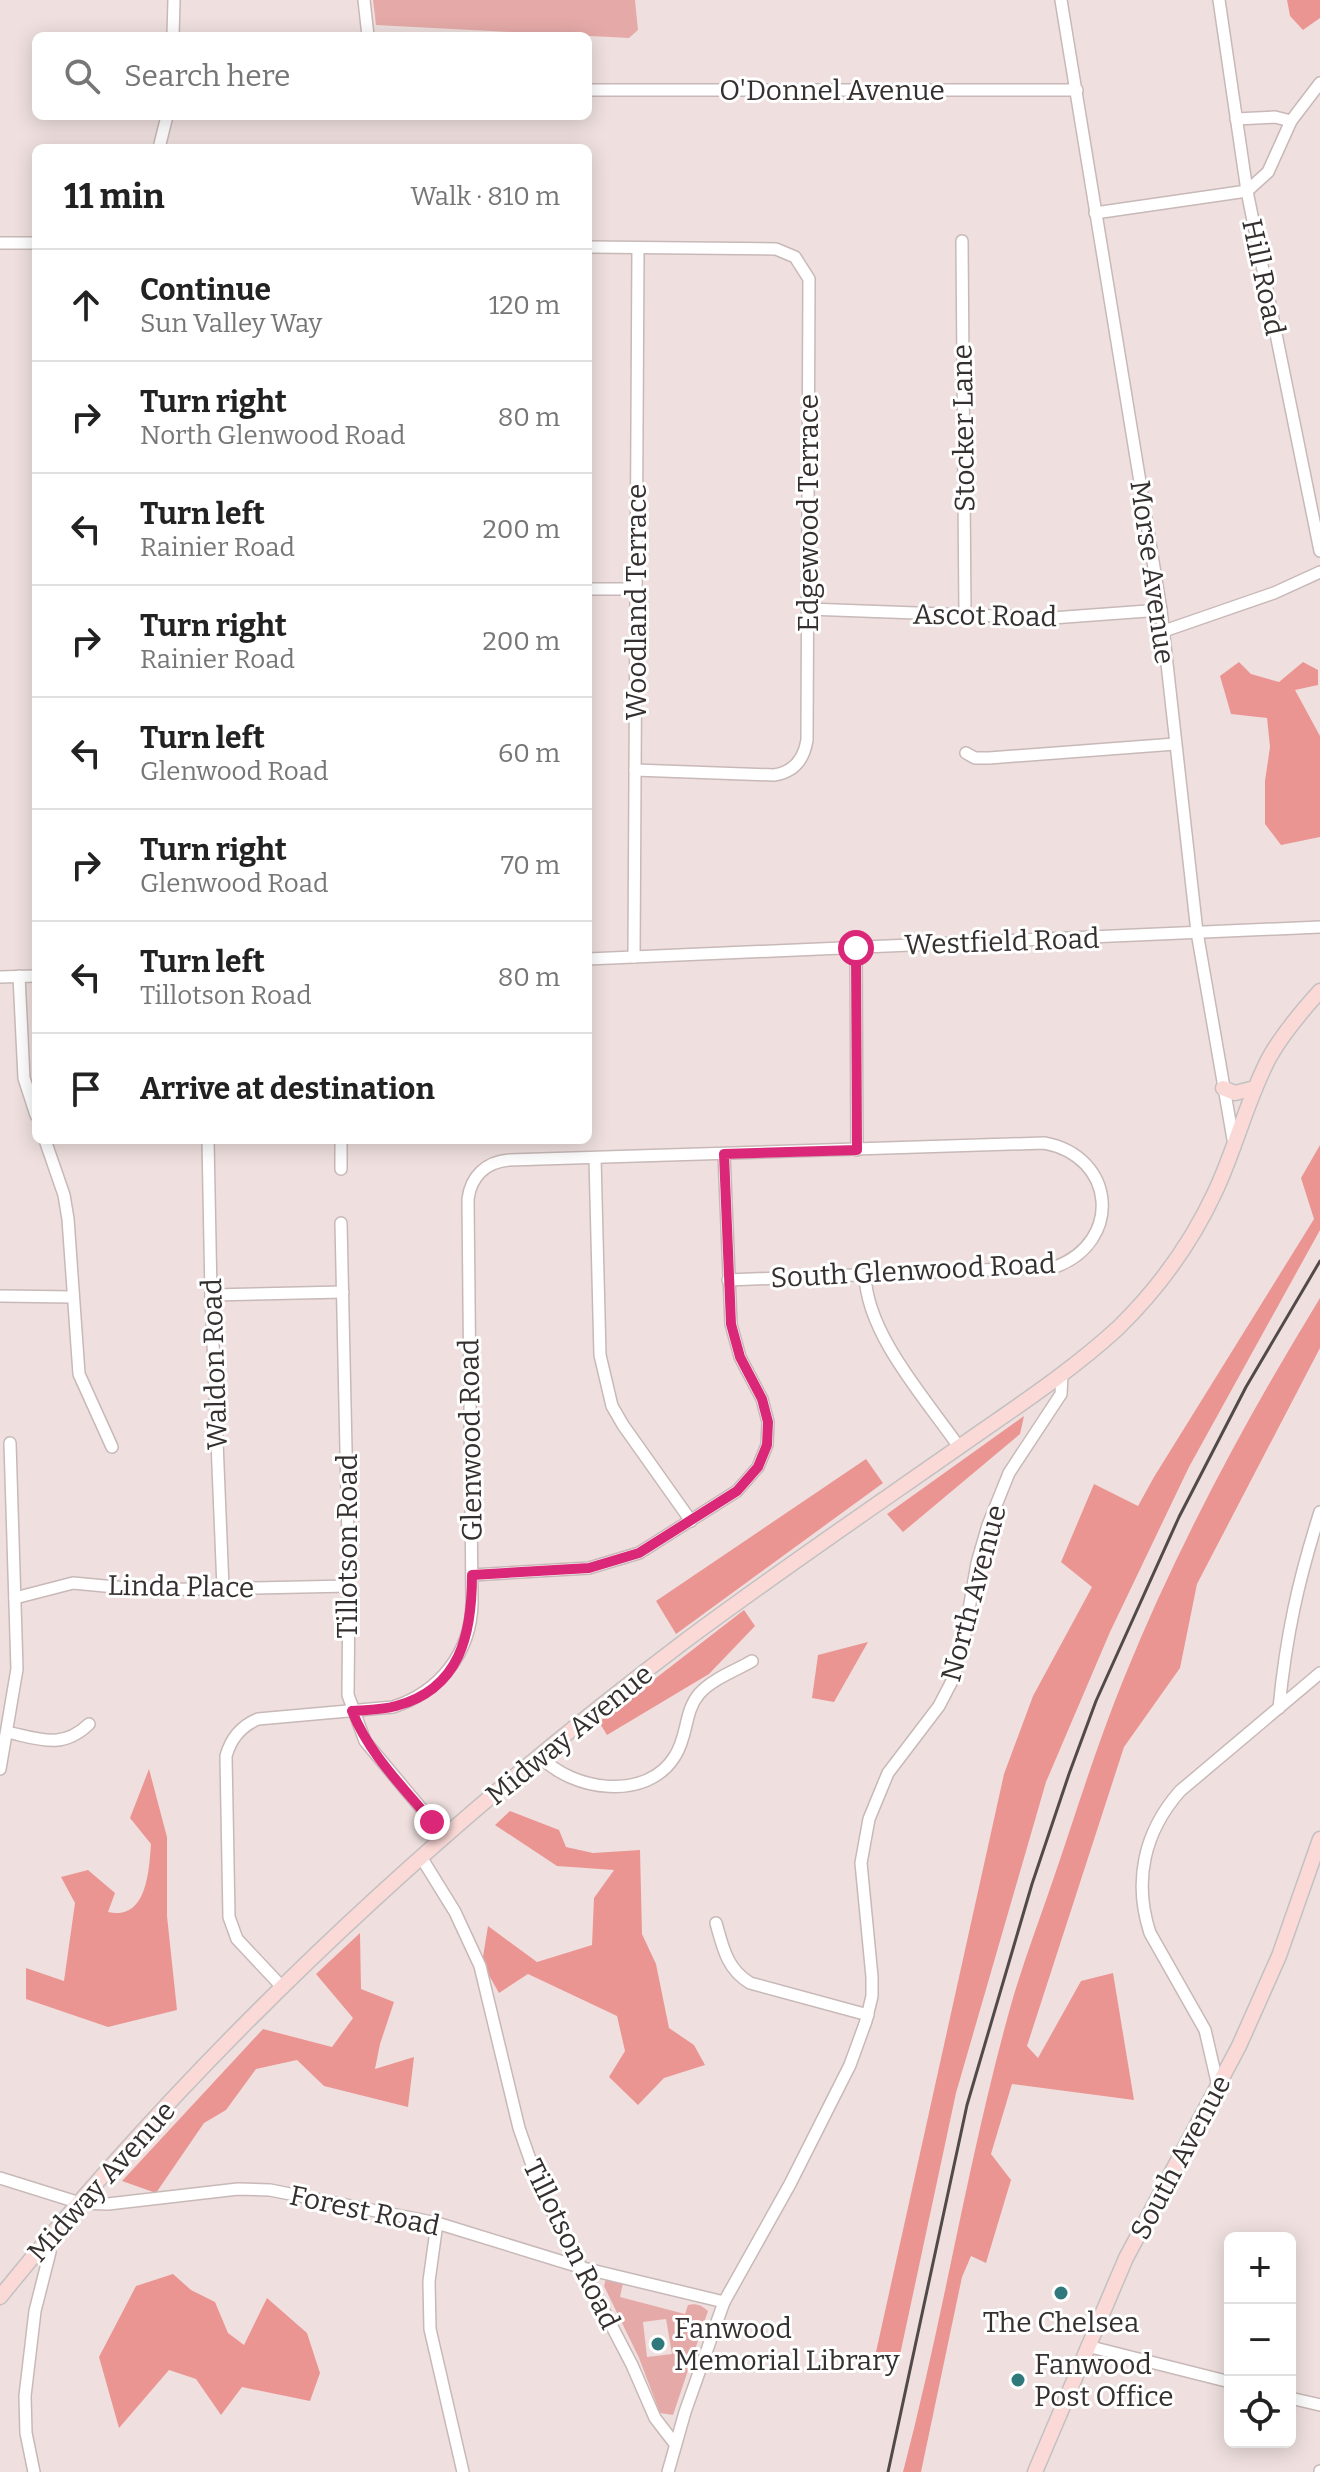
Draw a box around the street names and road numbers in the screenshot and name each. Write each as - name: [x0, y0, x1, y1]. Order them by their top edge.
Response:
- street label: O'Donnel Avenue: [719, 74, 945, 107]
- street label: Hill Road: [1235, 216, 1292, 338]
- street label: Stocker Lane: [946, 344, 981, 512]
- street label: Edgewood Terrace: [792, 394, 825, 632]
- street label: Morse Avenue: [1123, 478, 1182, 666]
- street label: Woodland Terrace: [620, 484, 653, 720]
- street label: Ascot Road: [913, 598, 1057, 633]
- street label: Westfield Road: [904, 922, 1100, 961]
- street label: South Glenwood Road: [770, 1247, 1056, 1294]
- street label: Waldon Road: [195, 1278, 234, 1450]
- street label: Glenwood Road: [452, 1338, 489, 1542]
- street label: Tillotson Road: [331, 1454, 364, 1638]
- street label: North Avenue: [934, 1501, 1013, 1685]
- street label: Linda Place: [107, 1569, 255, 1604]
- street label: Midway Avenue: [479, 1657, 659, 1812]
- street label: South Avenue: [1123, 2069, 1238, 2245]
- street label: Midway Avenue: [21, 2094, 182, 2268]
- street label: Tillotson Road: [516, 2154, 627, 2335]
- street label: Forest Road: [287, 2178, 443, 2242]

